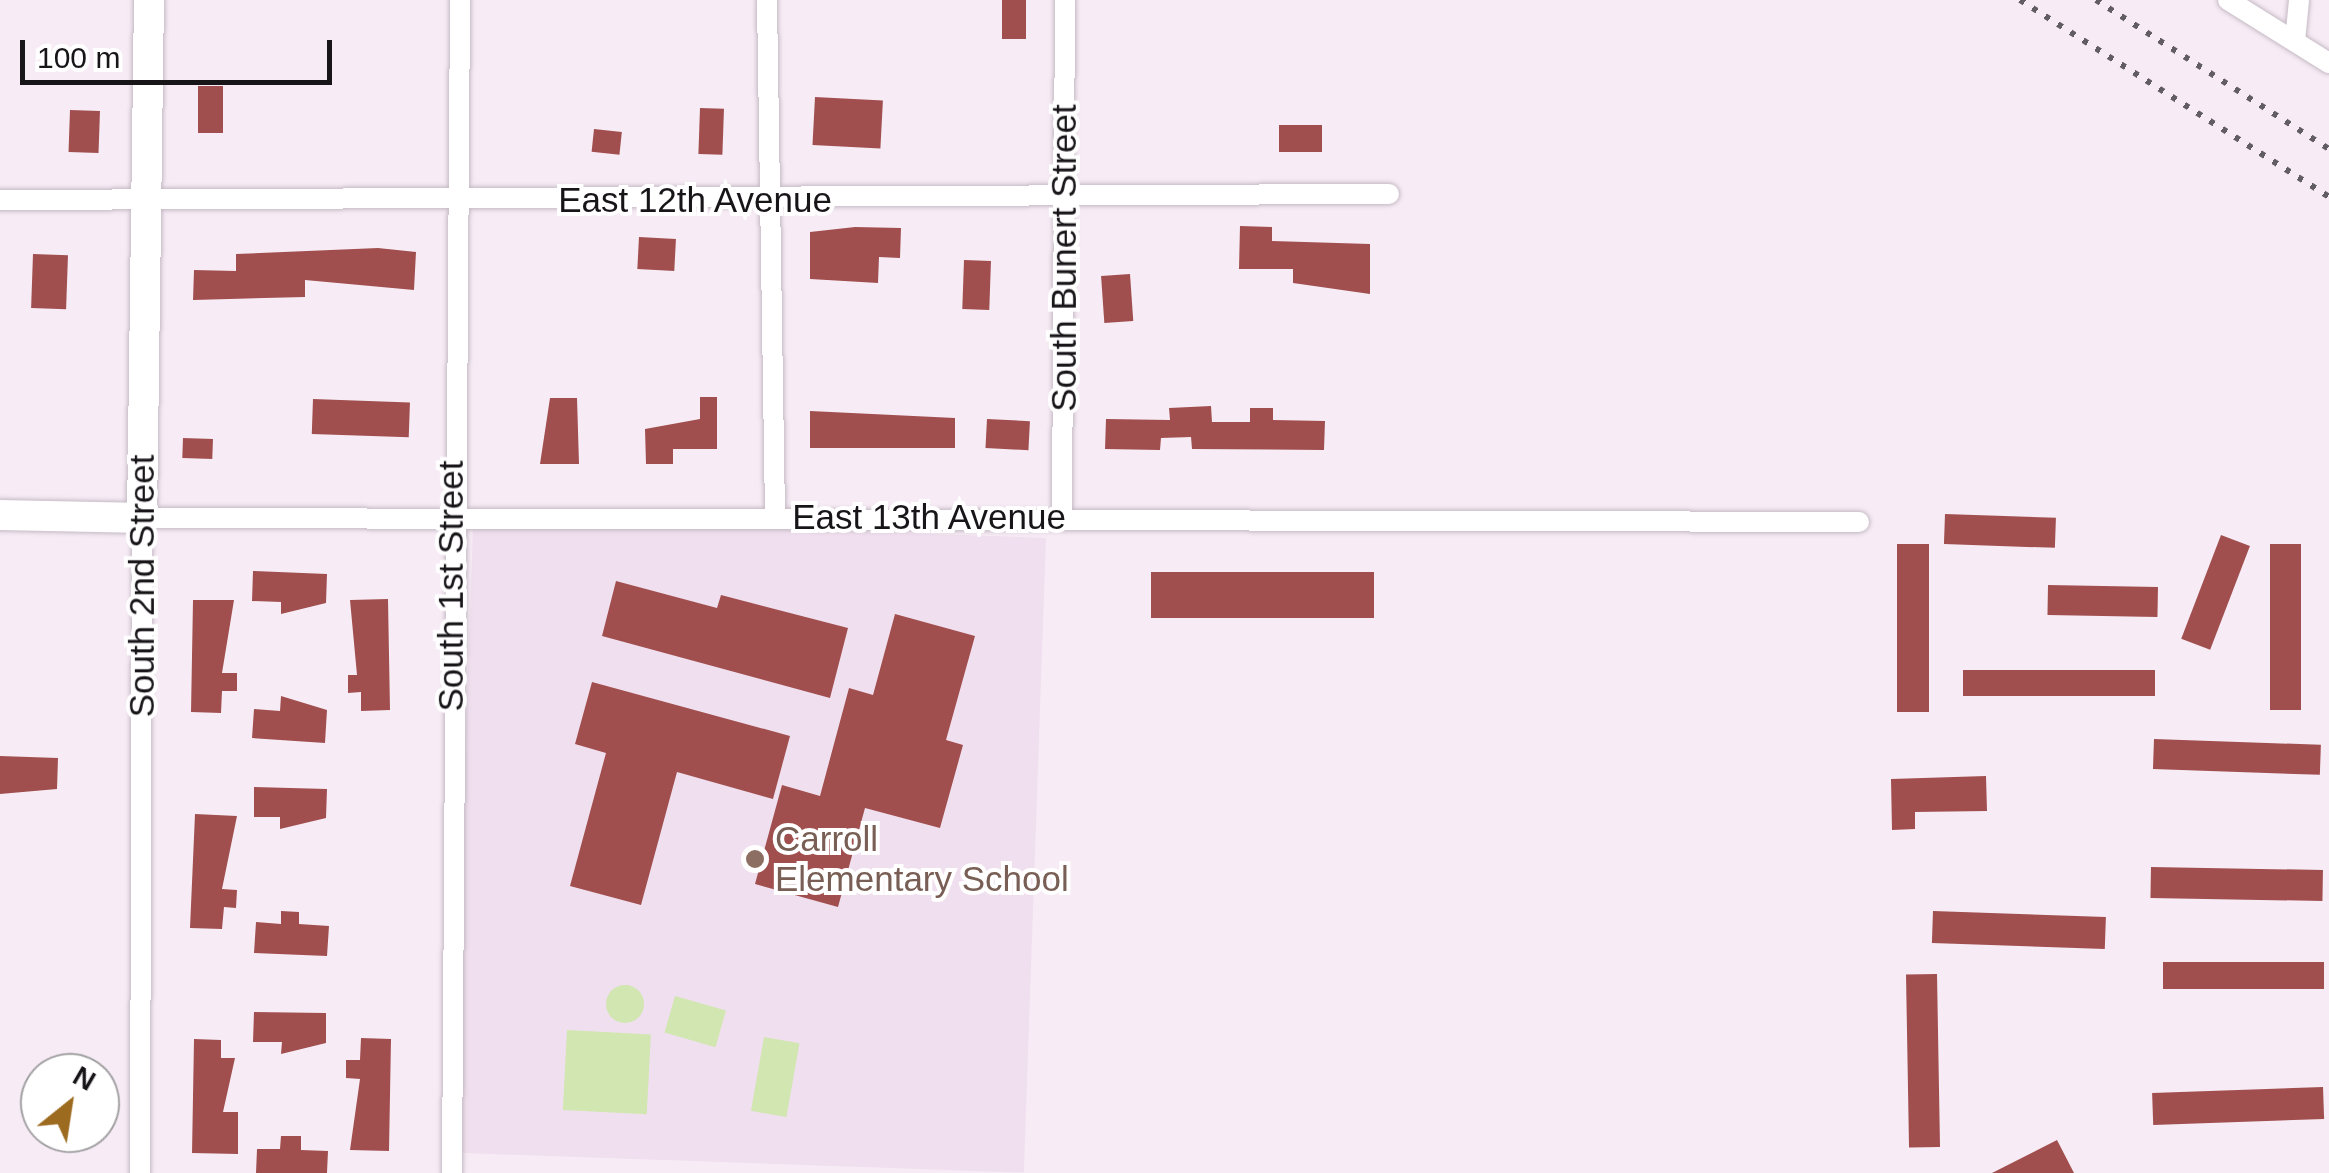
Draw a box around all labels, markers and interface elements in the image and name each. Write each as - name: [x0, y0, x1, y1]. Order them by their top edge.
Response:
- scale bar: [25, 20, 338, 82]
- text: 100 m: [37, 41, 120, 74]
- street label: South Bunert Street: [1043, 104, 1085, 412]
- street label: East 12th Avenue: [557, 179, 833, 221]
- street label: South 2nd Street: [121, 455, 163, 717]
- street label: South 1st Street: [430, 461, 472, 711]
- street label: East 13th Avenue: [791, 496, 1067, 538]
- place label: Carroll Elementary School: [775, 818, 1069, 900]
- marker: Carroll Elementary School: [744, 848, 766, 870]
- north arrow: [20, 1053, 120, 1153]
- text: N: [68, 1060, 101, 1097]

